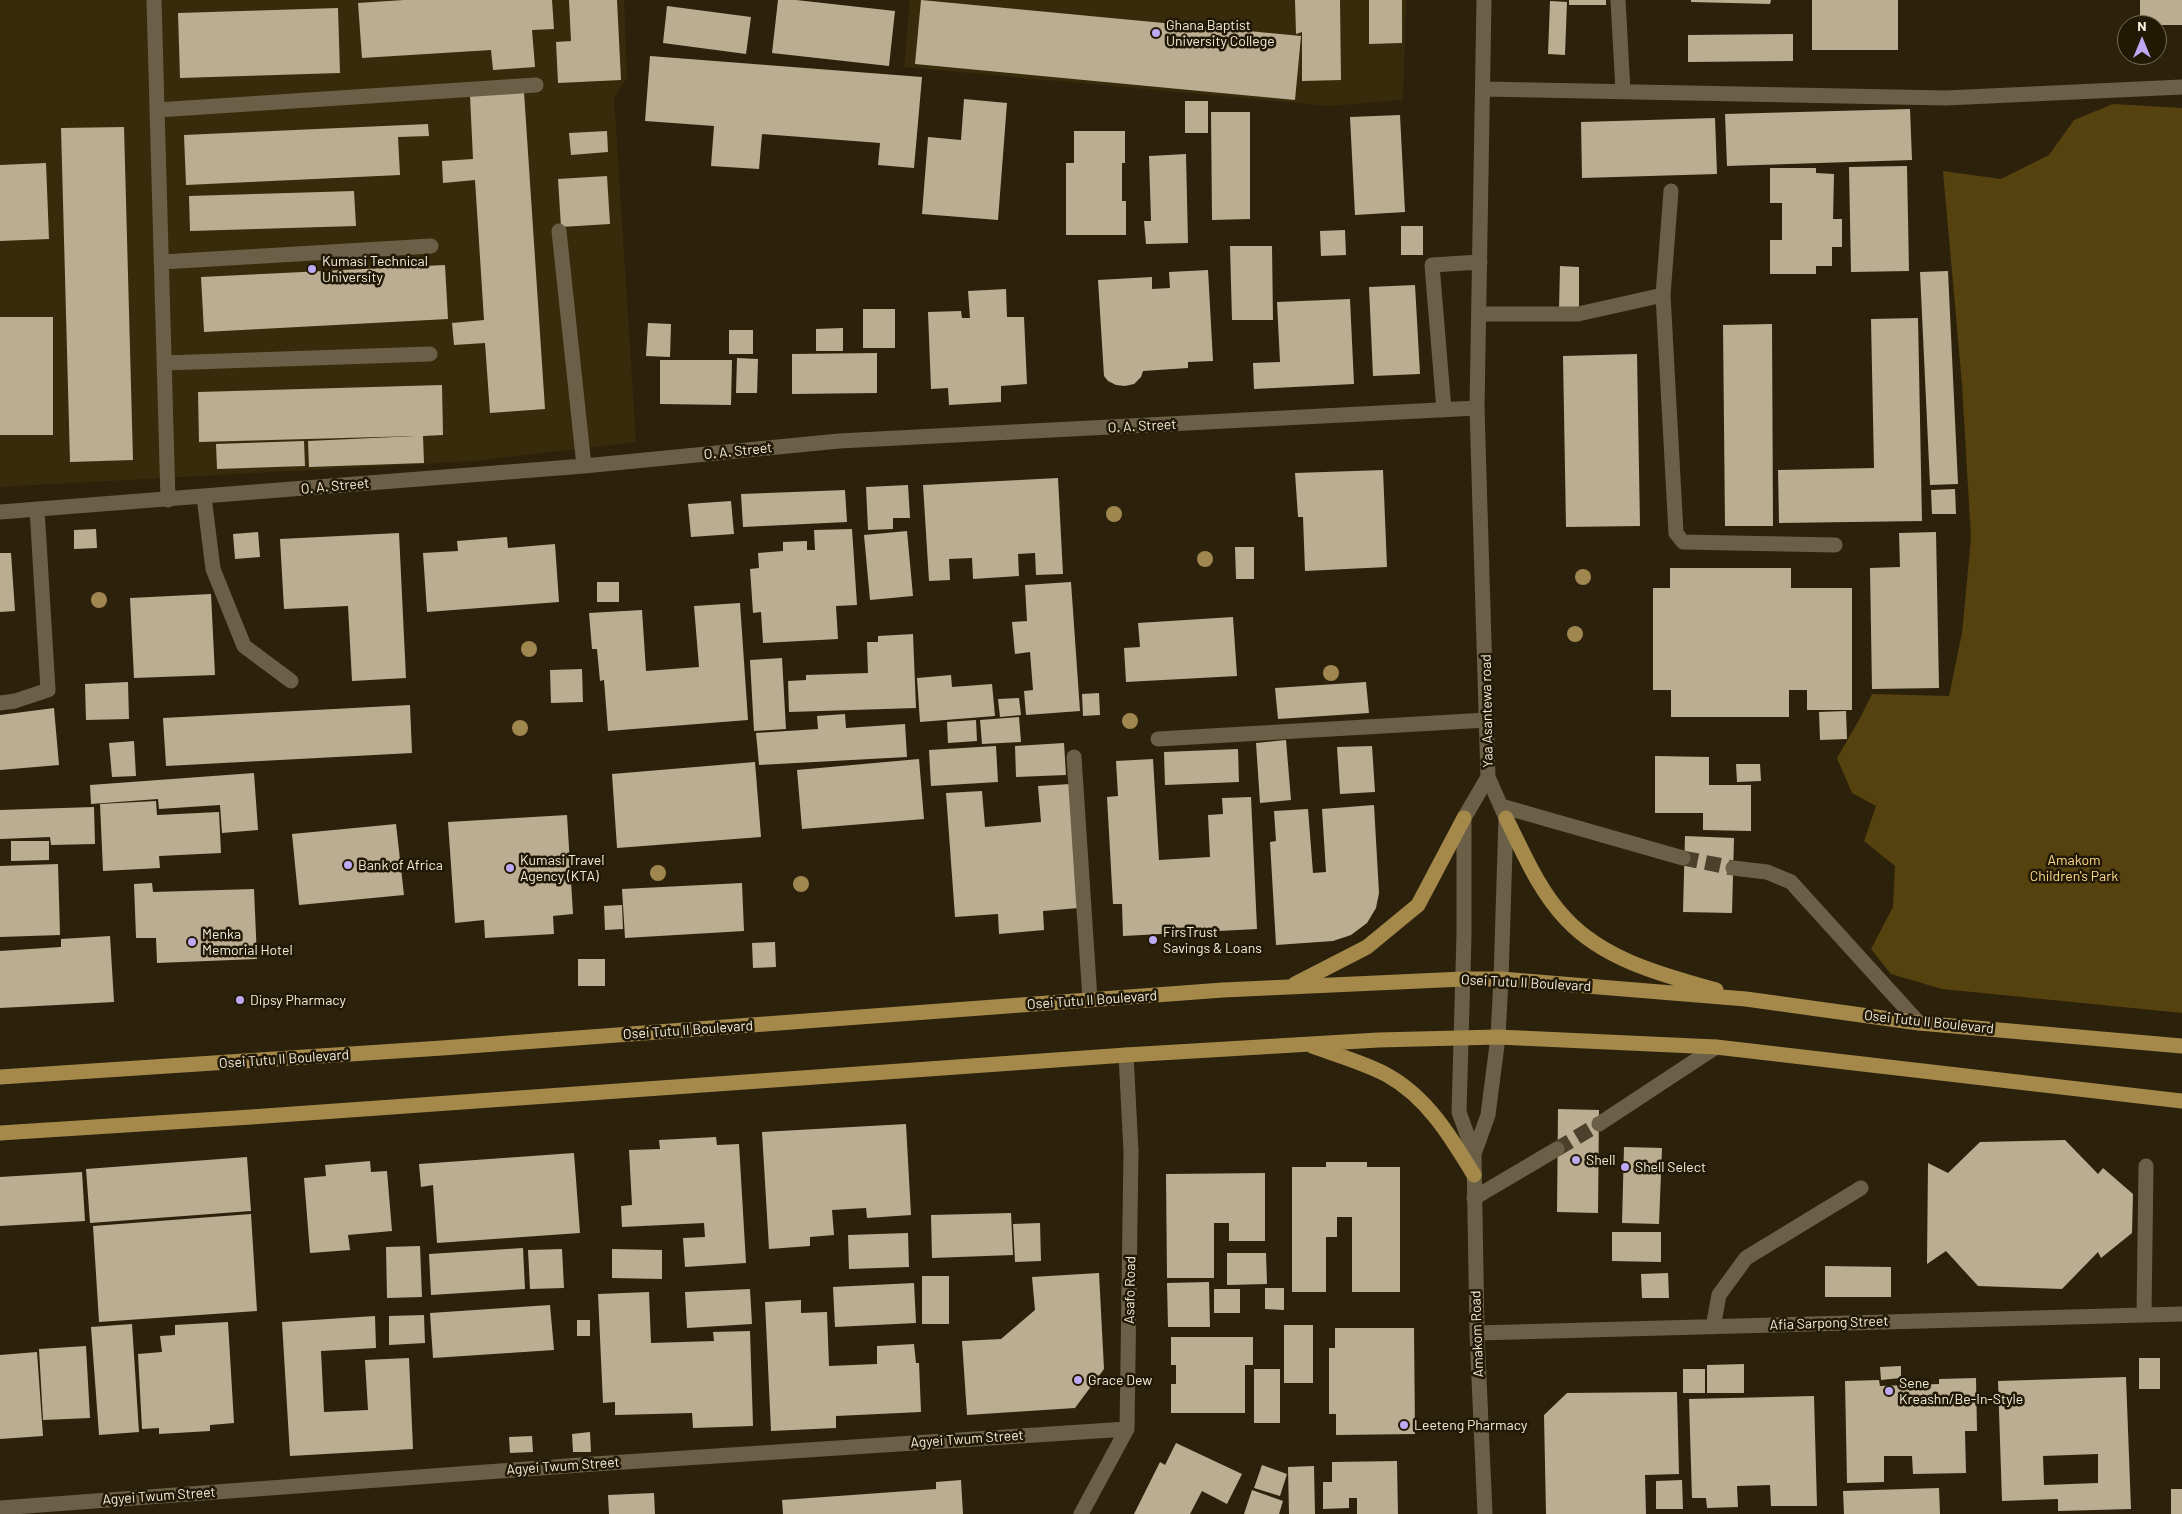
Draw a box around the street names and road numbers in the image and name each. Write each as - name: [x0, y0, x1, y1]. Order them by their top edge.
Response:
- street label: O. A. Street: [1107, 416, 1177, 436]
- street label: O. A. Street: [703, 439, 773, 463]
- street label: O. A. Street: [300, 475, 370, 497]
- street label: Yaa Asantewa road: [1478, 654, 1496, 768]
- street label: Osei Tutu II Boulevard: [1460, 971, 1592, 995]
- street label: Osei Tutu II Boulevard: [1026, 987, 1158, 1013]
- street label: Osei Tutu II Boulevard: [1863, 1007, 1995, 1037]
- street label: Osei Tutu II Boulevard: [622, 1017, 754, 1043]
- street label: Osei Tutu II Boulevard: [218, 1046, 350, 1072]
- street label: Asafo Road: [1121, 1256, 1139, 1324]
- street label: Amakom Road: [1467, 1290, 1487, 1378]
- street label: Afia Sarpong Street: [1769, 1313, 1889, 1333]
- street label: Agyei Twum Street: [910, 1427, 1024, 1451]
- street label: Agyei Twum Street: [506, 1454, 620, 1478]
- street label: Agyei Twum Street: [102, 1484, 216, 1508]

